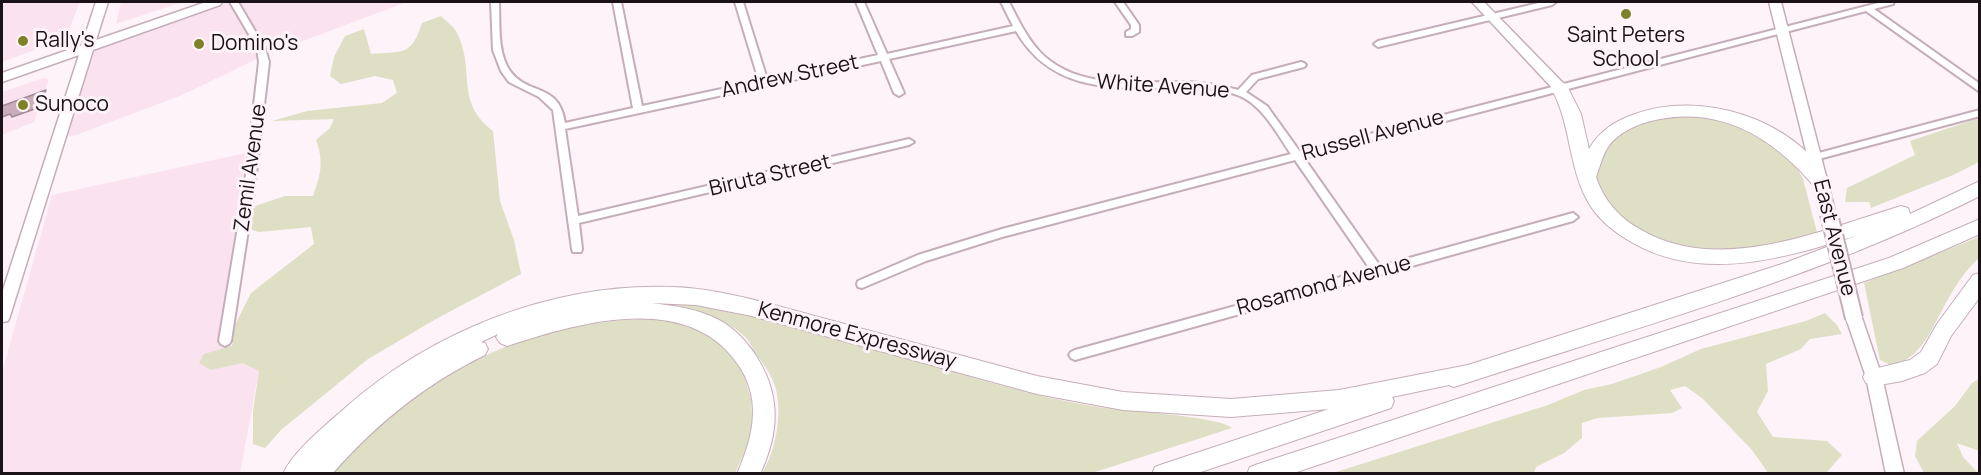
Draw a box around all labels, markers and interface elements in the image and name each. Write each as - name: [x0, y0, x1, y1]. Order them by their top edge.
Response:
- marker: Saint Peters School: [1619, 7, 1633, 21]
- place label: Saint Peters School: [1567, 23, 1685, 73]
- place label: Rally's: [35, 28, 95, 54]
- place label: Domino's: [211, 31, 298, 57]
- marker: Rally's: [16, 34, 30, 48]
- marker: Domino's: [192, 37, 206, 51]
- street label: Andrew Street: [719, 50, 861, 104]
- street label: White Avenue: [1096, 70, 1230, 104]
- place label: Sunoco: [35, 92, 109, 118]
- marker: Sunoco: [16, 98, 30, 112]
- street label: Zemil Avenue: [230, 103, 272, 233]
- street label: Russell Avenue: [1299, 105, 1447, 167]
- street label: Biruta Street: [707, 150, 833, 202]
- street label: East Avenue: [1807, 177, 1861, 299]
- street label: Rosamond Avenue: [1234, 251, 1414, 321]
- street label: Kenmore Expressway: [755, 297, 959, 375]

